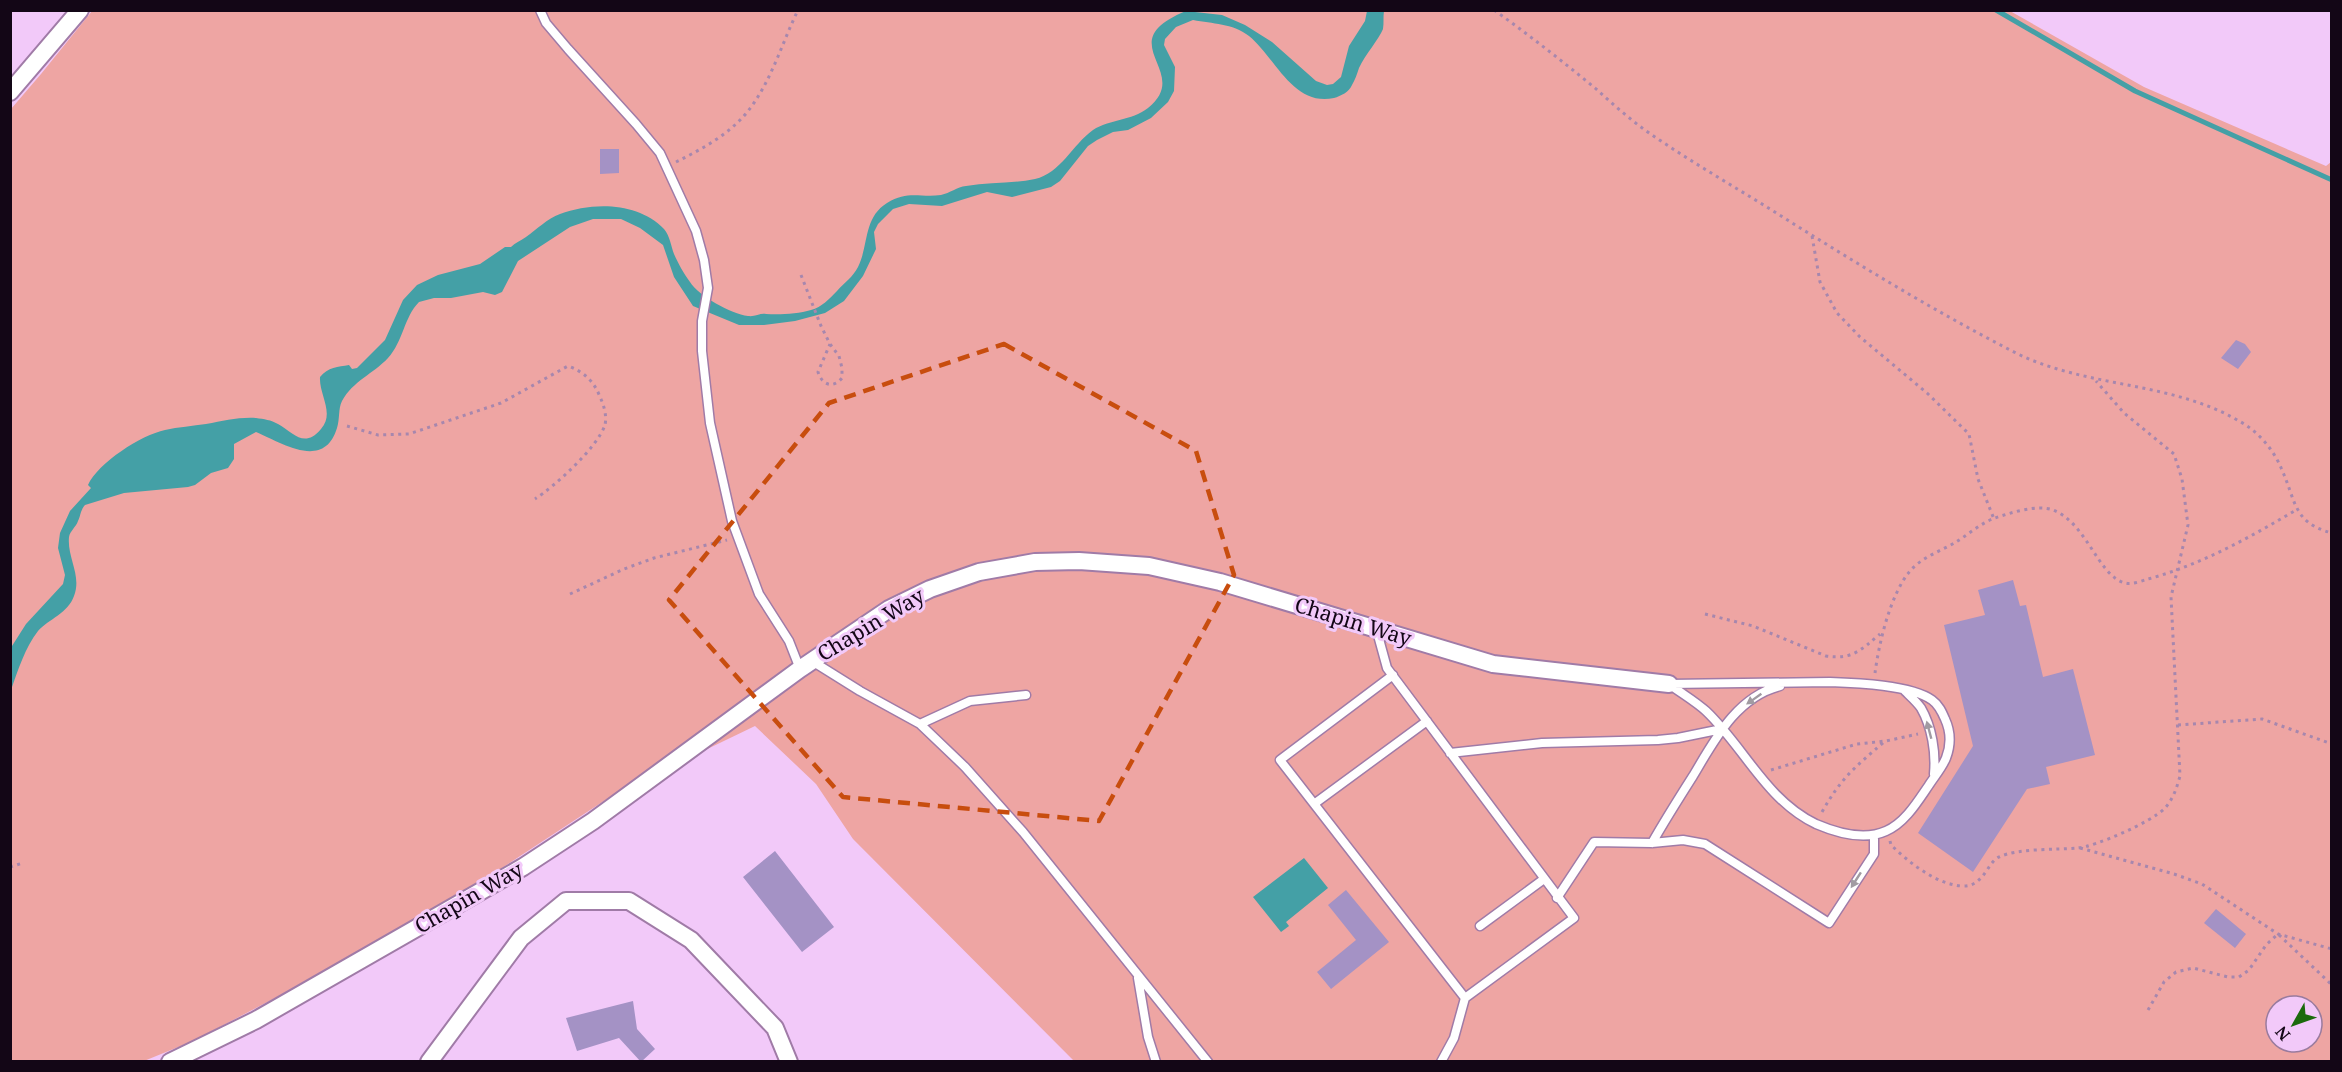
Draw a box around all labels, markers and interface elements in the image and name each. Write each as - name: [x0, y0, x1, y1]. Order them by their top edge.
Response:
- street label: Chapin Way: [812, 581, 929, 667]
- street label: Chapin Way: [1292, 590, 1415, 652]
- one-way arrow: [1746, 693, 1762, 704]
- one-way arrow: [1924, 721, 1933, 739]
- street label: Chapin Way: [409, 855, 528, 939]
- one-way arrow: [1851, 872, 1862, 889]
- north arrow: [2264, 994, 2324, 1054]
- text: N: [2270, 1021, 2295, 1046]

